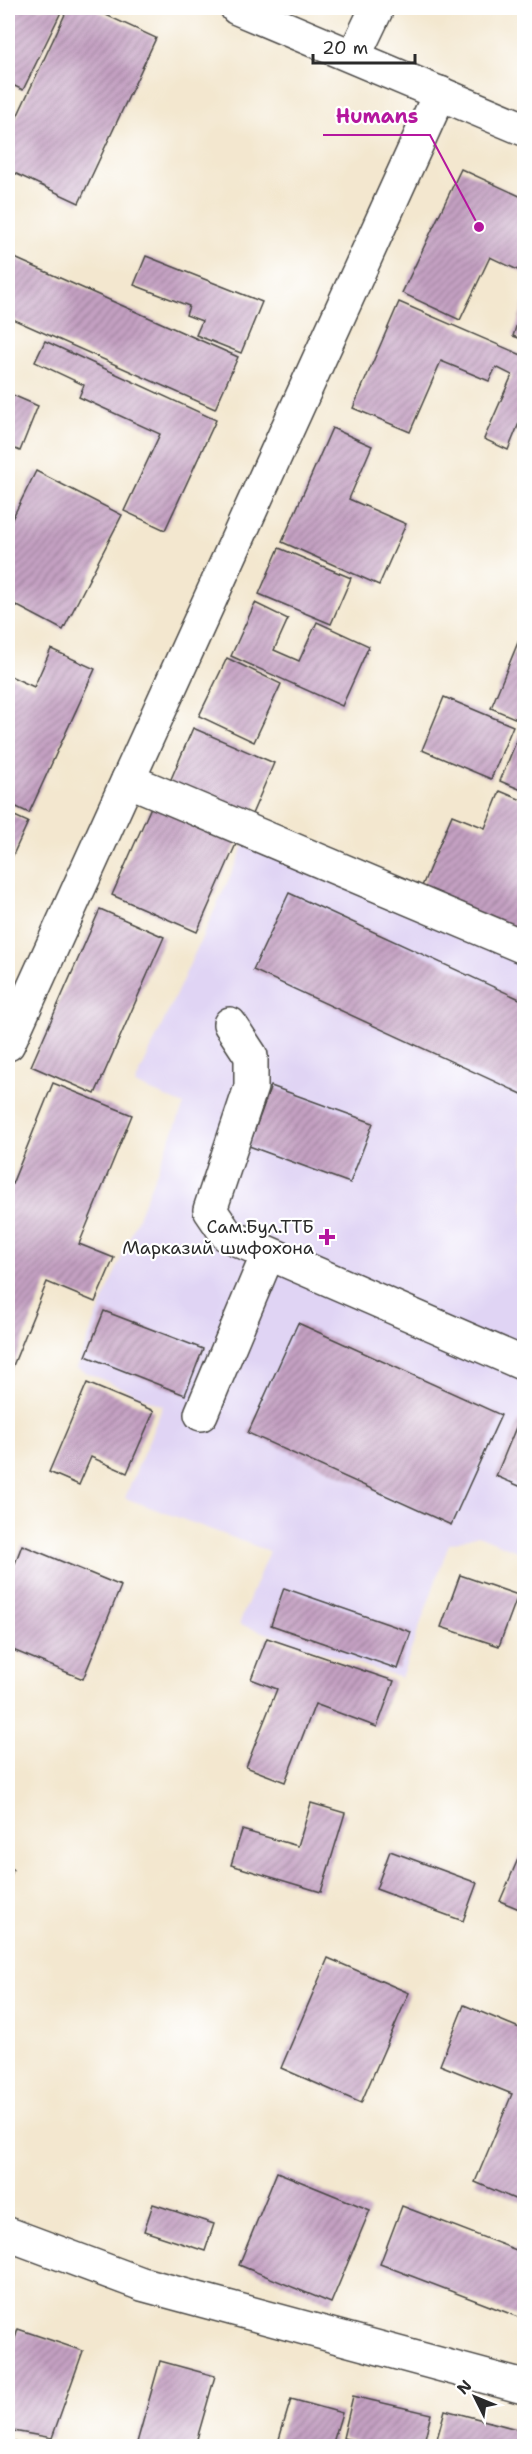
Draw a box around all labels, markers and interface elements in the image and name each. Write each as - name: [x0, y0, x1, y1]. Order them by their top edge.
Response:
- scale bar: [313, 27, 415, 65]
- text: 20 m: [322, 36, 368, 60]
- callout: Humans: [323, 97, 430, 135]
- text: Humans: [336, 103, 418, 129]
- place label: Сам.Бул.ТТБ Марказий шифохона: [122, 1215, 314, 1260]
- marker: Сам.Бул.ТТБ Марказий шифохона: [318, 1228, 336, 1246]
- north arrow: [445, 2367, 505, 2427]
- text: N: [452, 2375, 476, 2399]

